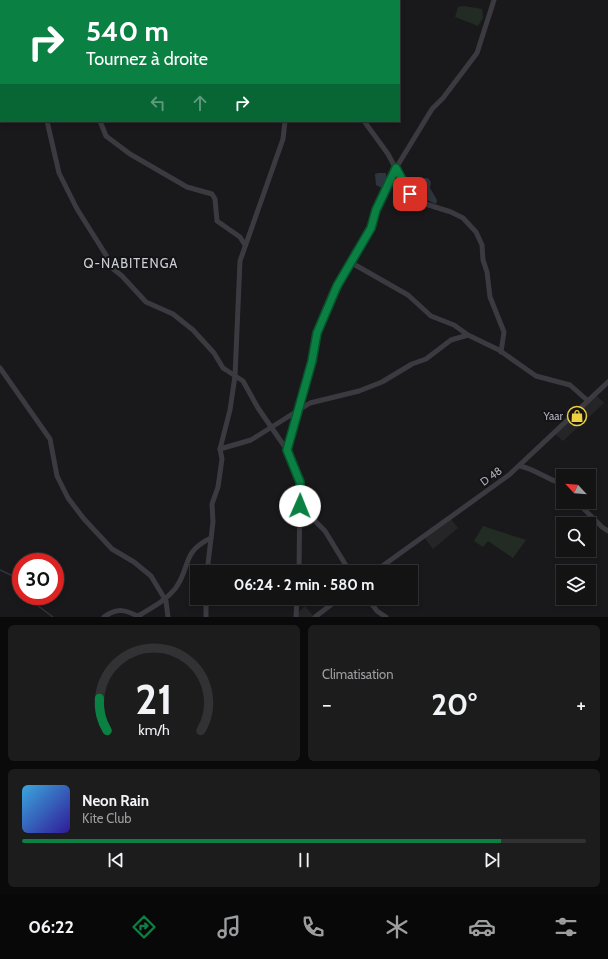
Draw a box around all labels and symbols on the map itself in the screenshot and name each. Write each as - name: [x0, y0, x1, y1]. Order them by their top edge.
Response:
- pin: [393, 177, 427, 211]
- district label: Q-NABITENGA: [84, 255, 178, 271]
- shop icon: Yaar: [566, 405, 588, 427]
- place label: Yaar: [542, 409, 564, 423]
- street label: D 48: [477, 463, 505, 489]
- north arrow: [556, 469, 596, 509]
- position arrow: [279, 485, 321, 527]
- speed limit sign: 30: [12, 553, 64, 605]

